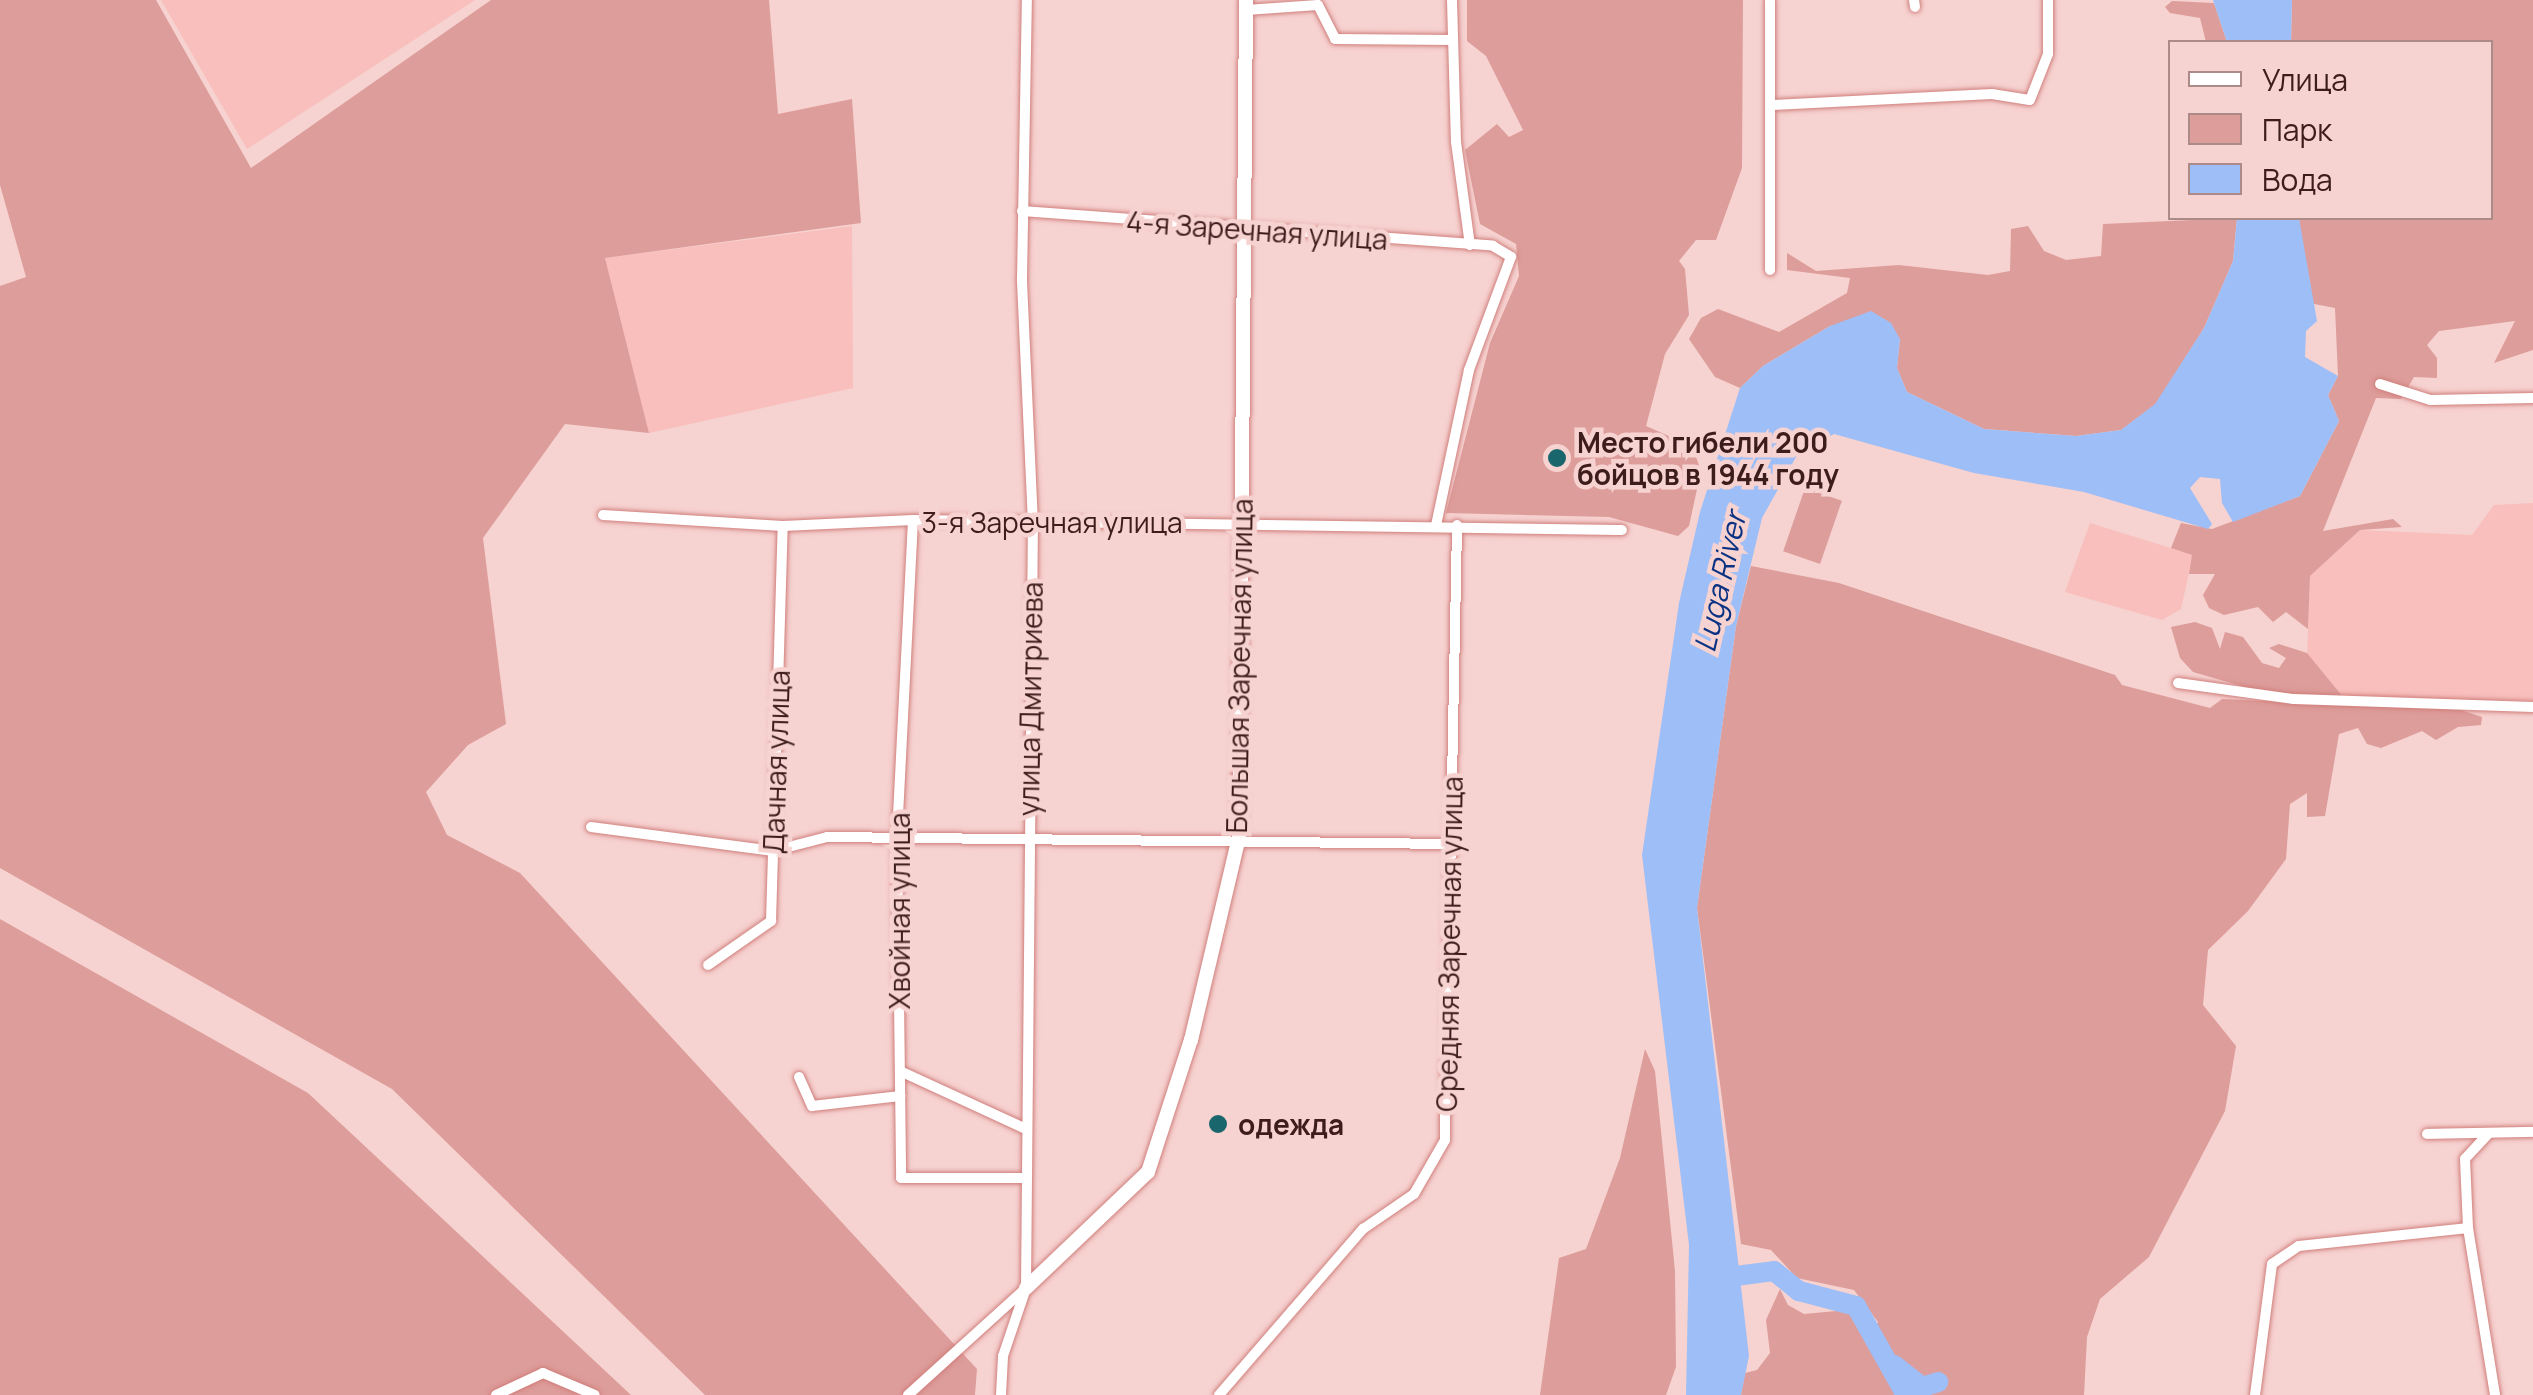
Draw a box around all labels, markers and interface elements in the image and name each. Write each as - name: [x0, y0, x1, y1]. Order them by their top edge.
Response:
- legend: [2168, 40, 2493, 220]
- text: Улица: [2262, 59, 2348, 100]
- text: Парк: [2262, 109, 2332, 150]
- text: Вода: [2262, 159, 2333, 200]
- street label: 4-я Заречная улица: [1125, 204, 1389, 256]
- place label: Место гибели 200 бойцов в 1944 году: [1577, 425, 1839, 491]
- marker: Место гибели 200 бойцов в 1944 году: [1546, 447, 1568, 469]
- street label: Большая Заречная улица: [1219, 498, 1259, 834]
- street label: 3-я Заречная улица: [921, 505, 1183, 539]
- water label: Luga River: [1686, 509, 1754, 655]
- street label: улица Дмитриева: [1011, 582, 1049, 816]
- street label: Дачная улица: [756, 670, 796, 854]
- street label: Средняя Заречная улица: [1429, 776, 1469, 1112]
- street label: Хвойная улица: [882, 813, 916, 1009]
- place label: одежда: [1238, 1107, 1344, 1141]
- marker: одежда: [1207, 1113, 1229, 1135]

